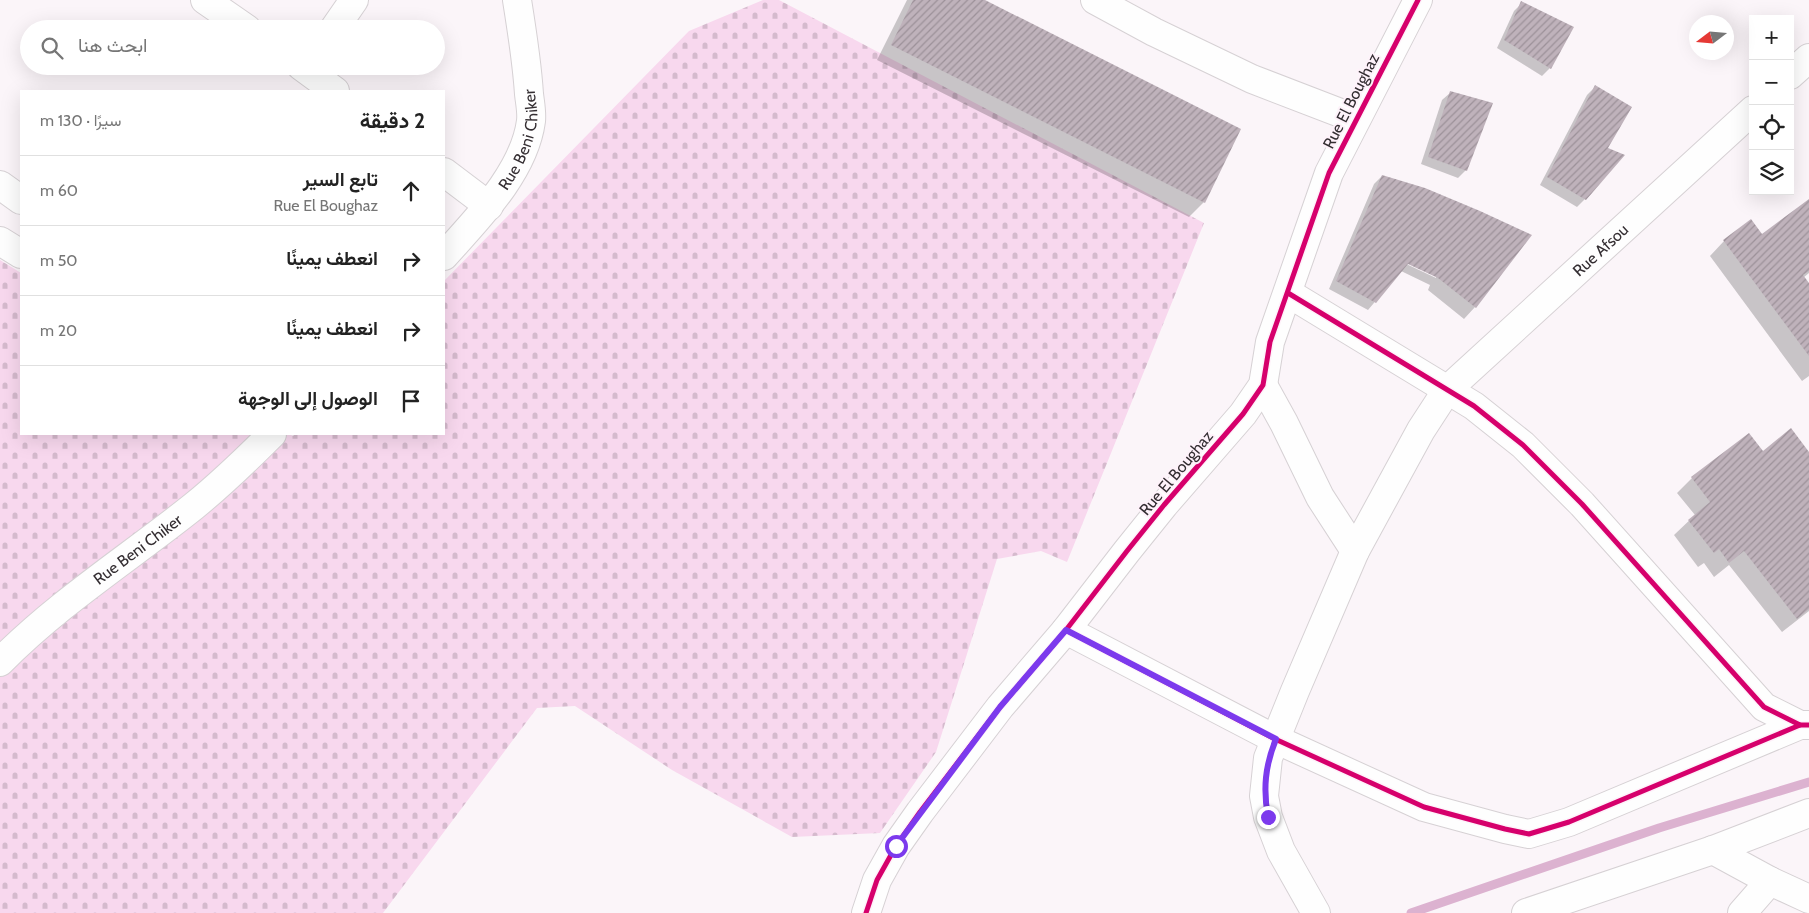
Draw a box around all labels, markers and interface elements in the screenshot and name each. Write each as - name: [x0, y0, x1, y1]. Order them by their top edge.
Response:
- north arrow: [1689, 15, 1734, 60]
- map controls: [1749, 15, 1794, 195]
- button: +: [1749, 15, 1794, 60]
- search box: [20, 20, 445, 75]
- icon: search: [38, 34, 66, 62]
- text: ابحث هنا: [78, 34, 147, 57]
- street label: Rue El Boughaz: [1319, 50, 1383, 152]
- button: −: [1749, 60, 1794, 105]
- street label: Rue Beni Chiker: [494, 88, 541, 193]
- button: locate: [1749, 105, 1794, 150]
- text: 2 دقيقة: [360, 108, 425, 133]
- text: سيرًا · 130 m: [40, 111, 121, 130]
- button: layers: [1749, 150, 1794, 195]
- text: تابع السير: [303, 168, 378, 191]
- icon: ahead: [397, 177, 425, 205]
- text: 60 m: [40, 181, 78, 200]
- text: Rue El Boughaz: [274, 196, 378, 215]
- street label: Rue Afsou: [1569, 220, 1632, 280]
- text: انعطف يمينًا: [286, 247, 378, 270]
- icon: right: [397, 247, 425, 275]
- text: 50 m: [40, 251, 77, 270]
- text: انعطف يمينًا: [286, 317, 378, 340]
- icon: right: [397, 317, 425, 345]
- text: 20 m: [40, 321, 77, 340]
- text: الوصول إلى الوجهة: [238, 387, 378, 410]
- icon: arrive: [397, 387, 425, 415]
- street label: Rue El Boughaz: [1135, 427, 1217, 519]
- street label: Rue Beni Chiker: [89, 509, 186, 588]
- route end: [1257, 806, 1280, 829]
- route start: [885, 835, 908, 858]

